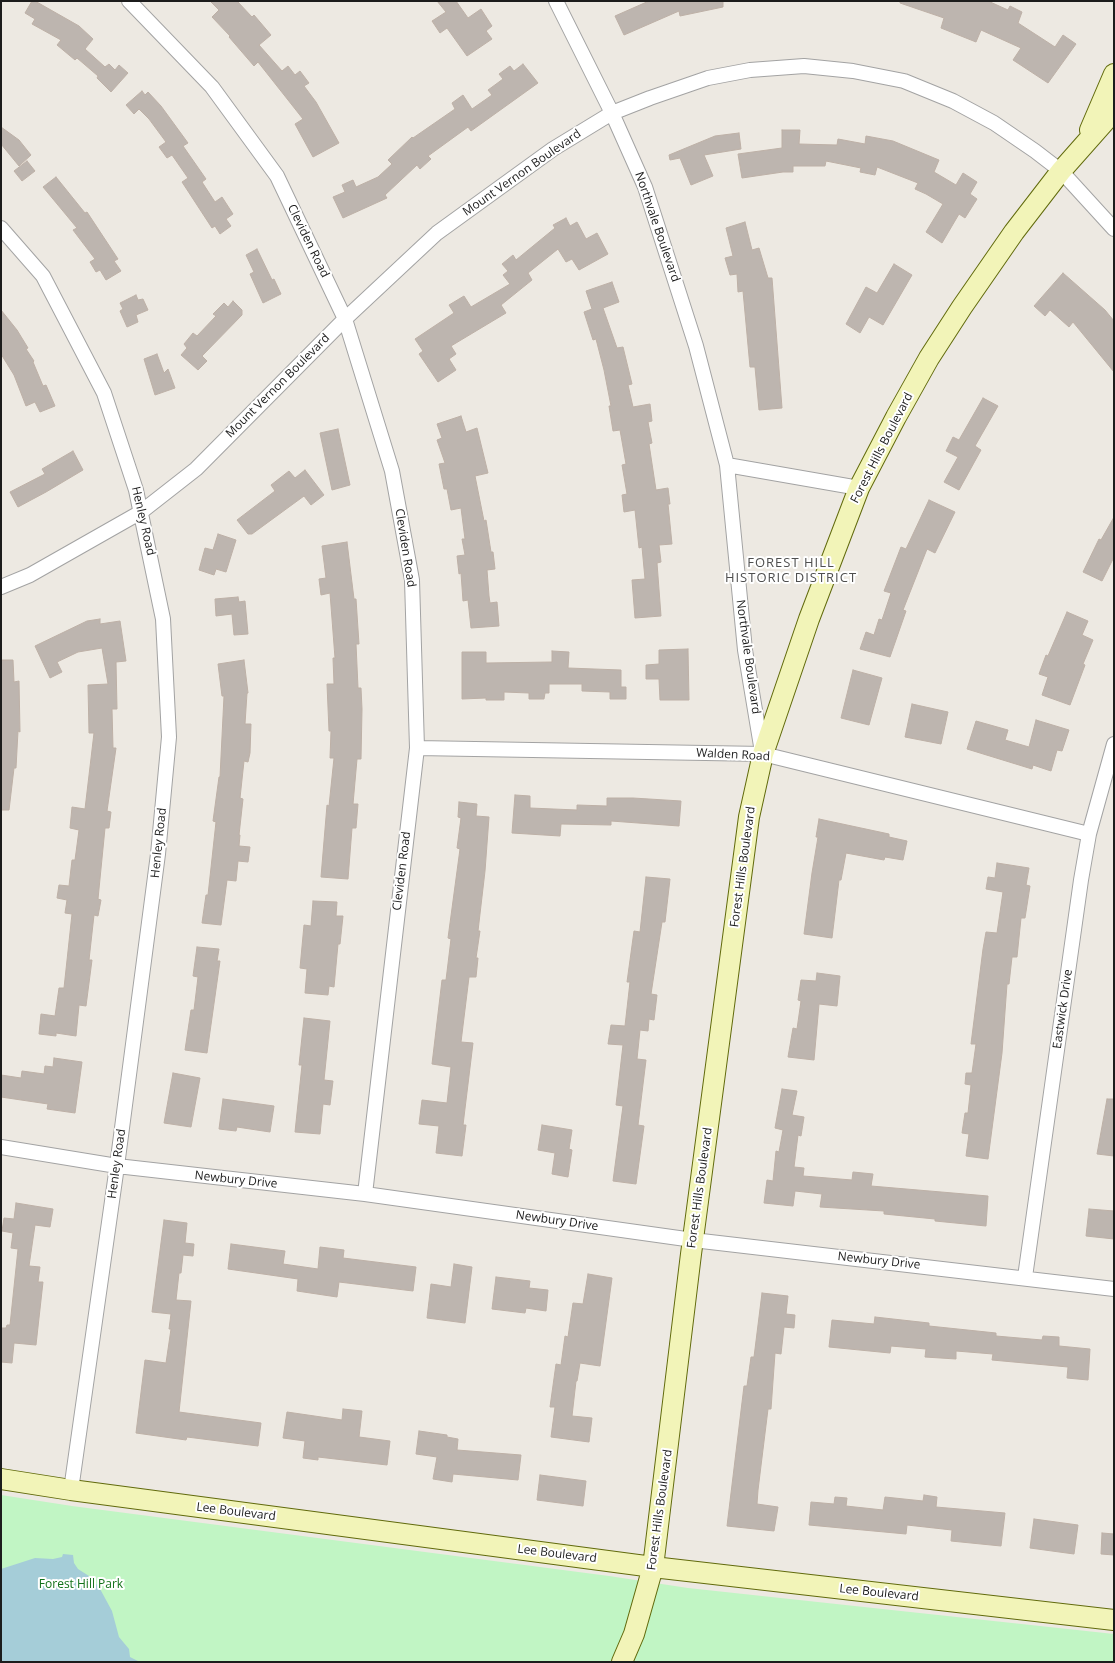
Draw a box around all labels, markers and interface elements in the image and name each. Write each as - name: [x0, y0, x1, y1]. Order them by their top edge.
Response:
- street label: Mount Vernon Boulevard: [460, 127, 584, 219]
- street label: Northvale Boulevard: [631, 170, 683, 284]
- street label: Cleviden Road: [284, 202, 332, 280]
- street label: Mount Vernon Boulevard: [223, 331, 333, 441]
- street label: Forest Hills Boulevard: [848, 390, 916, 506]
- street label: Henley Road: [128, 485, 158, 557]
- street label: Cleviden Road: [392, 508, 418, 588]
- district label: FOREST HILL HISTORIC DISTRICT: [725, 555, 857, 586]
- street label: Northvale Boulevard: [733, 599, 763, 715]
- street label: Walden Road: [696, 746, 770, 764]
- street label: Forest Hills Boulevard: [727, 806, 759, 928]
- street label: Henley Road: [148, 807, 170, 879]
- street label: Cleviden Road: [390, 831, 414, 911]
- street label: Eastwick Drive: [1050, 968, 1076, 1050]
- street label: Forest Hills Boulevard: [684, 1127, 716, 1249]
- street label: Henley Road: [105, 1128, 129, 1200]
- street label: Newbury Drive: [194, 1168, 278, 1192]
- street label: Newbury Drive: [515, 1208, 599, 1234]
- street label: Newbury Drive: [837, 1249, 921, 1273]
- street label: Forest Hills Boulevard: [644, 1449, 676, 1571]
- street label: Lee Boulevard: [195, 1500, 277, 1524]
- street label: Lee Boulevard: [516, 1542, 598, 1566]
- park label: Forest Hill Park: [39, 1578, 123, 1592]
- street label: Lee Boulevard: [839, 1582, 919, 1604]

